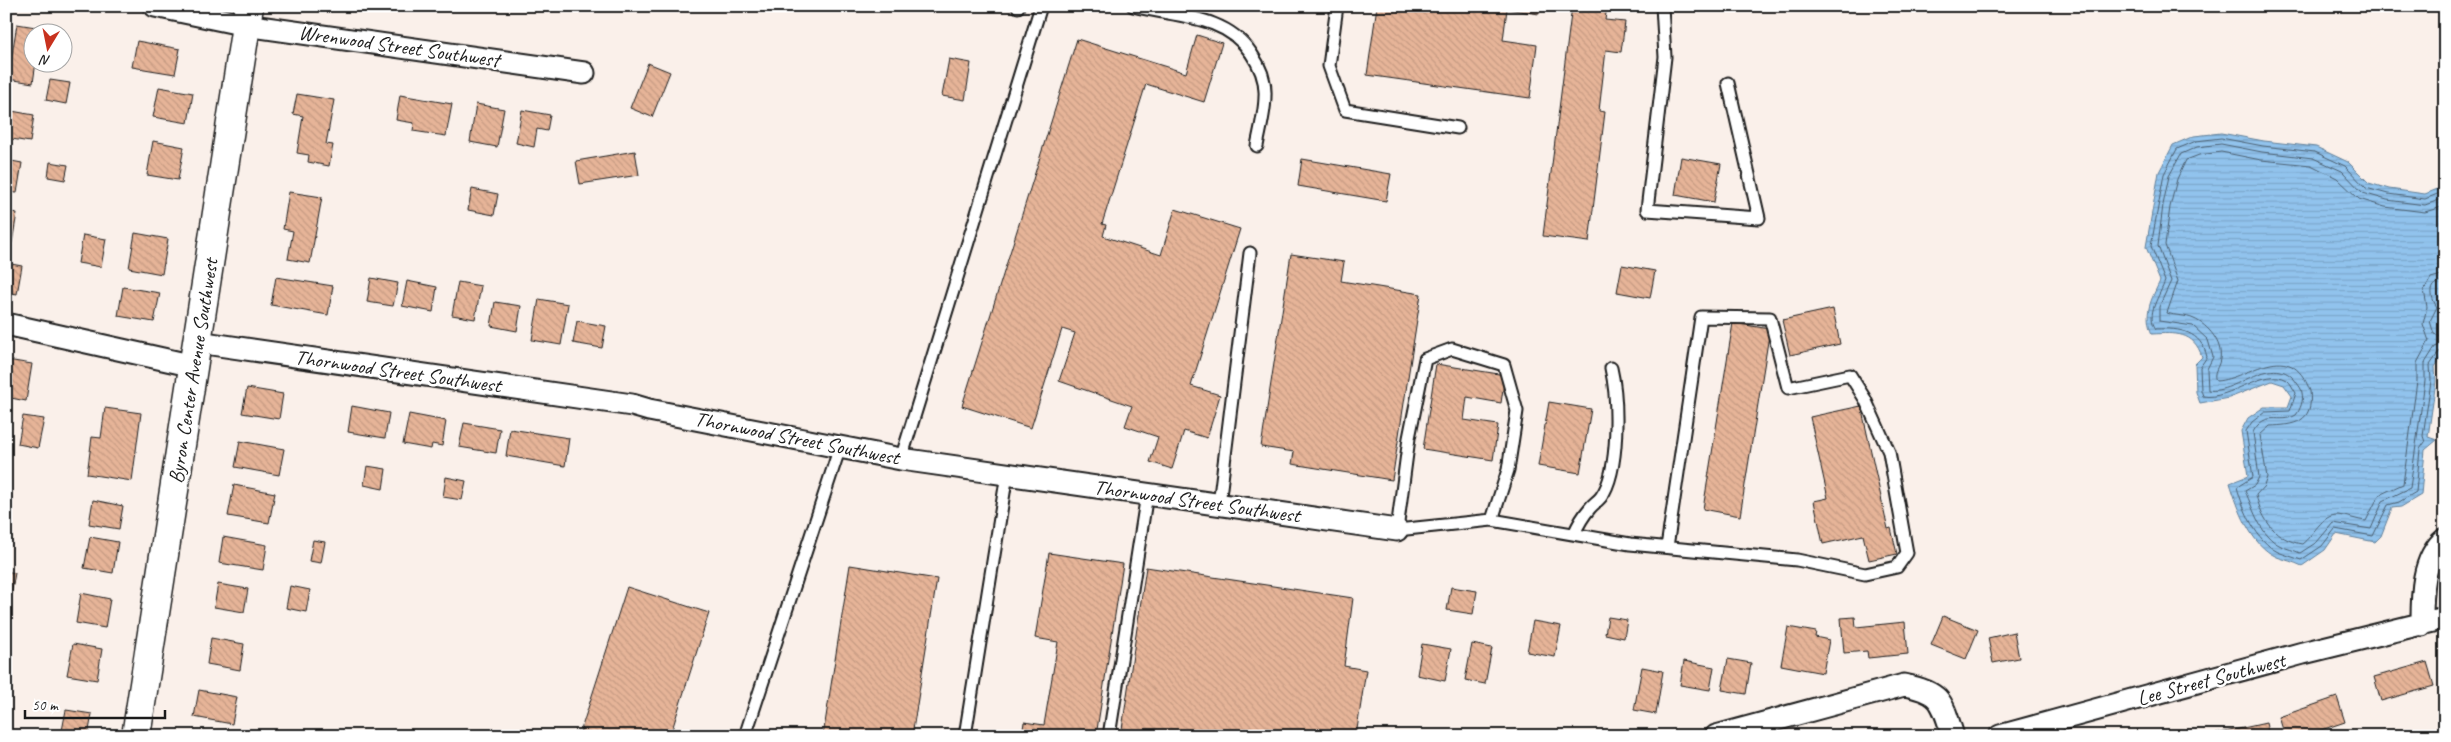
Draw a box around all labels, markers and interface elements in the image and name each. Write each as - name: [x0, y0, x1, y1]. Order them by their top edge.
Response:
- street label: Wrenwood Street Southwest: [297, 19, 504, 73]
- north arrow: [22, 22, 72, 72]
- text: N: [38, 51, 52, 69]
- street label: Byron Center Avenue Southwest: [162, 255, 224, 485]
- street label: Thornwood Street Southwest: [293, 344, 505, 399]
- street label: Thornwood Street Southwest: [693, 405, 903, 471]
- street label: Thornwood Street Southwest: [1092, 474, 1304, 529]
- street label: Lee Street Southwest: [2134, 646, 2290, 711]
- scale bar: [25, 687, 165, 719]
- text: 50 m: [32, 696, 59, 715]

